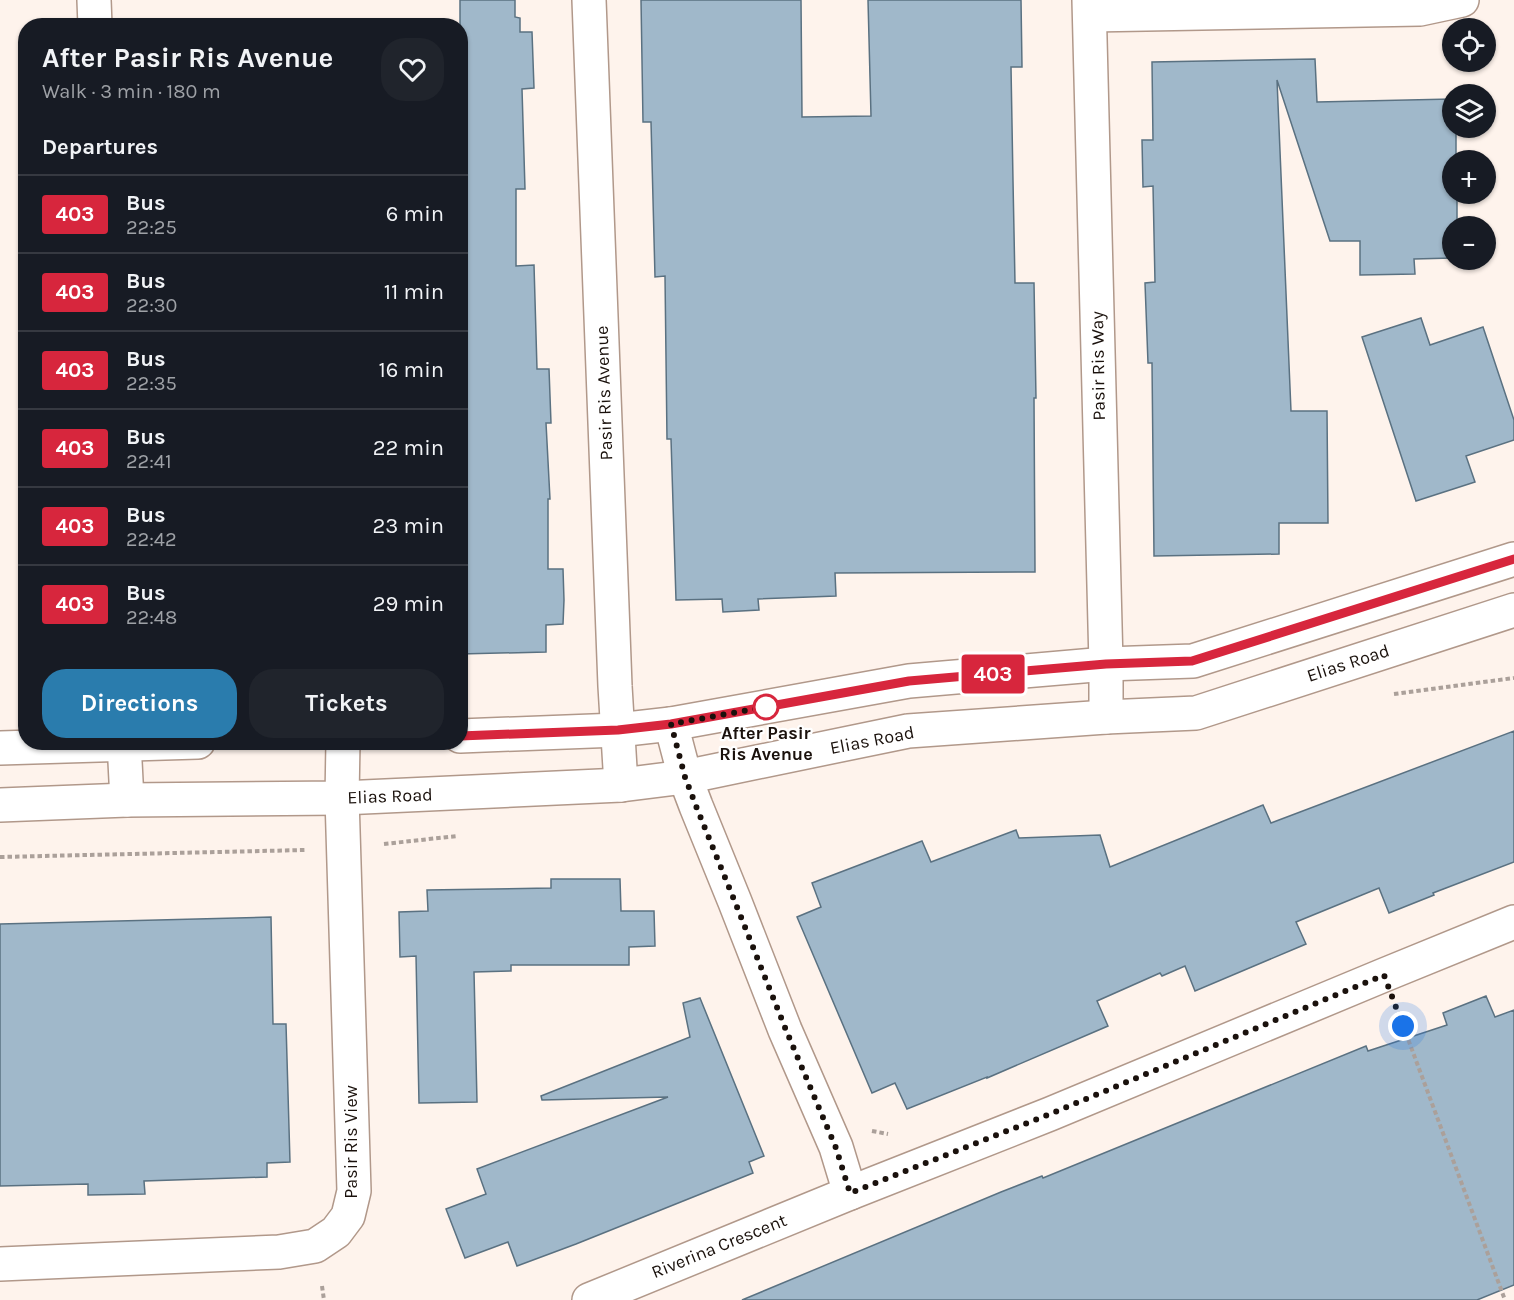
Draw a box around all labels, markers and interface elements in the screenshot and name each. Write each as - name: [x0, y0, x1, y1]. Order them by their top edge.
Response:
- map controls: [1442, 18, 1496, 270]
- button: locate: [1442, 18, 1496, 72]
- button: heart: [381, 38, 444, 101]
- text: After Pasir Ris Avenue: [42, 41, 333, 74]
- text: Walk · 3 min · 180 m: [42, 80, 221, 103]
- button: layers: [1442, 84, 1496, 138]
- text: Departures: [42, 134, 158, 160]
- button: +: [1442, 150, 1496, 204]
- text: Bus: [126, 190, 166, 216]
- text: 6 min: [386, 201, 444, 227]
- text: 403: [56, 202, 94, 226]
- text: 22:25: [126, 216, 177, 239]
- button: −: [1442, 216, 1496, 270]
- text: Bus: [126, 268, 166, 294]
- text: 11 min: [384, 279, 444, 305]
- text: 403: [56, 280, 94, 304]
- text: 22:30: [126, 294, 177, 317]
- street label: Pasir Ris Way: [1086, 310, 1110, 421]
- street label: Pasir Ris Avenue: [591, 325, 617, 461]
- text: Bus: [126, 346, 166, 372]
- text: 16 min: [378, 357, 444, 383]
- text: 403: [56, 358, 94, 382]
- text: 22:35: [126, 372, 177, 395]
- text: Bus: [126, 424, 166, 450]
- text: 22 min: [373, 435, 444, 461]
- text: 403: [56, 436, 94, 460]
- text: 22:41: [126, 450, 172, 473]
- text: Bus: [126, 502, 166, 528]
- text: 23 min: [373, 513, 444, 539]
- text: 403: [56, 514, 94, 538]
- text: 22:42: [126, 528, 177, 551]
- text: Bus: [126, 580, 166, 606]
- text: 29 min: [373, 591, 444, 617]
- text: 403: [56, 592, 94, 616]
- text: 22:48: [126, 606, 177, 629]
- street label: Elias Road: [1304, 639, 1392, 687]
- line badge: 403: [958, 654, 1028, 694]
- text: 403: [974, 662, 1012, 686]
- button: Directions: [42, 669, 237, 738]
- button: Tickets: [249, 669, 444, 738]
- marker: After Pasir Ris Avenue: [753, 694, 779, 720]
- street label: Elias Road: [828, 721, 916, 759]
- place label: After Pasir Ris Avenue: [719, 722, 813, 765]
- street label: Elias Road: [347, 784, 433, 808]
- your location: [1388, 1011, 1418, 1041]
- street label: Pasir Ris View: [340, 1085, 362, 1199]
- street label: Riverina Crescent: [648, 1209, 790, 1283]

